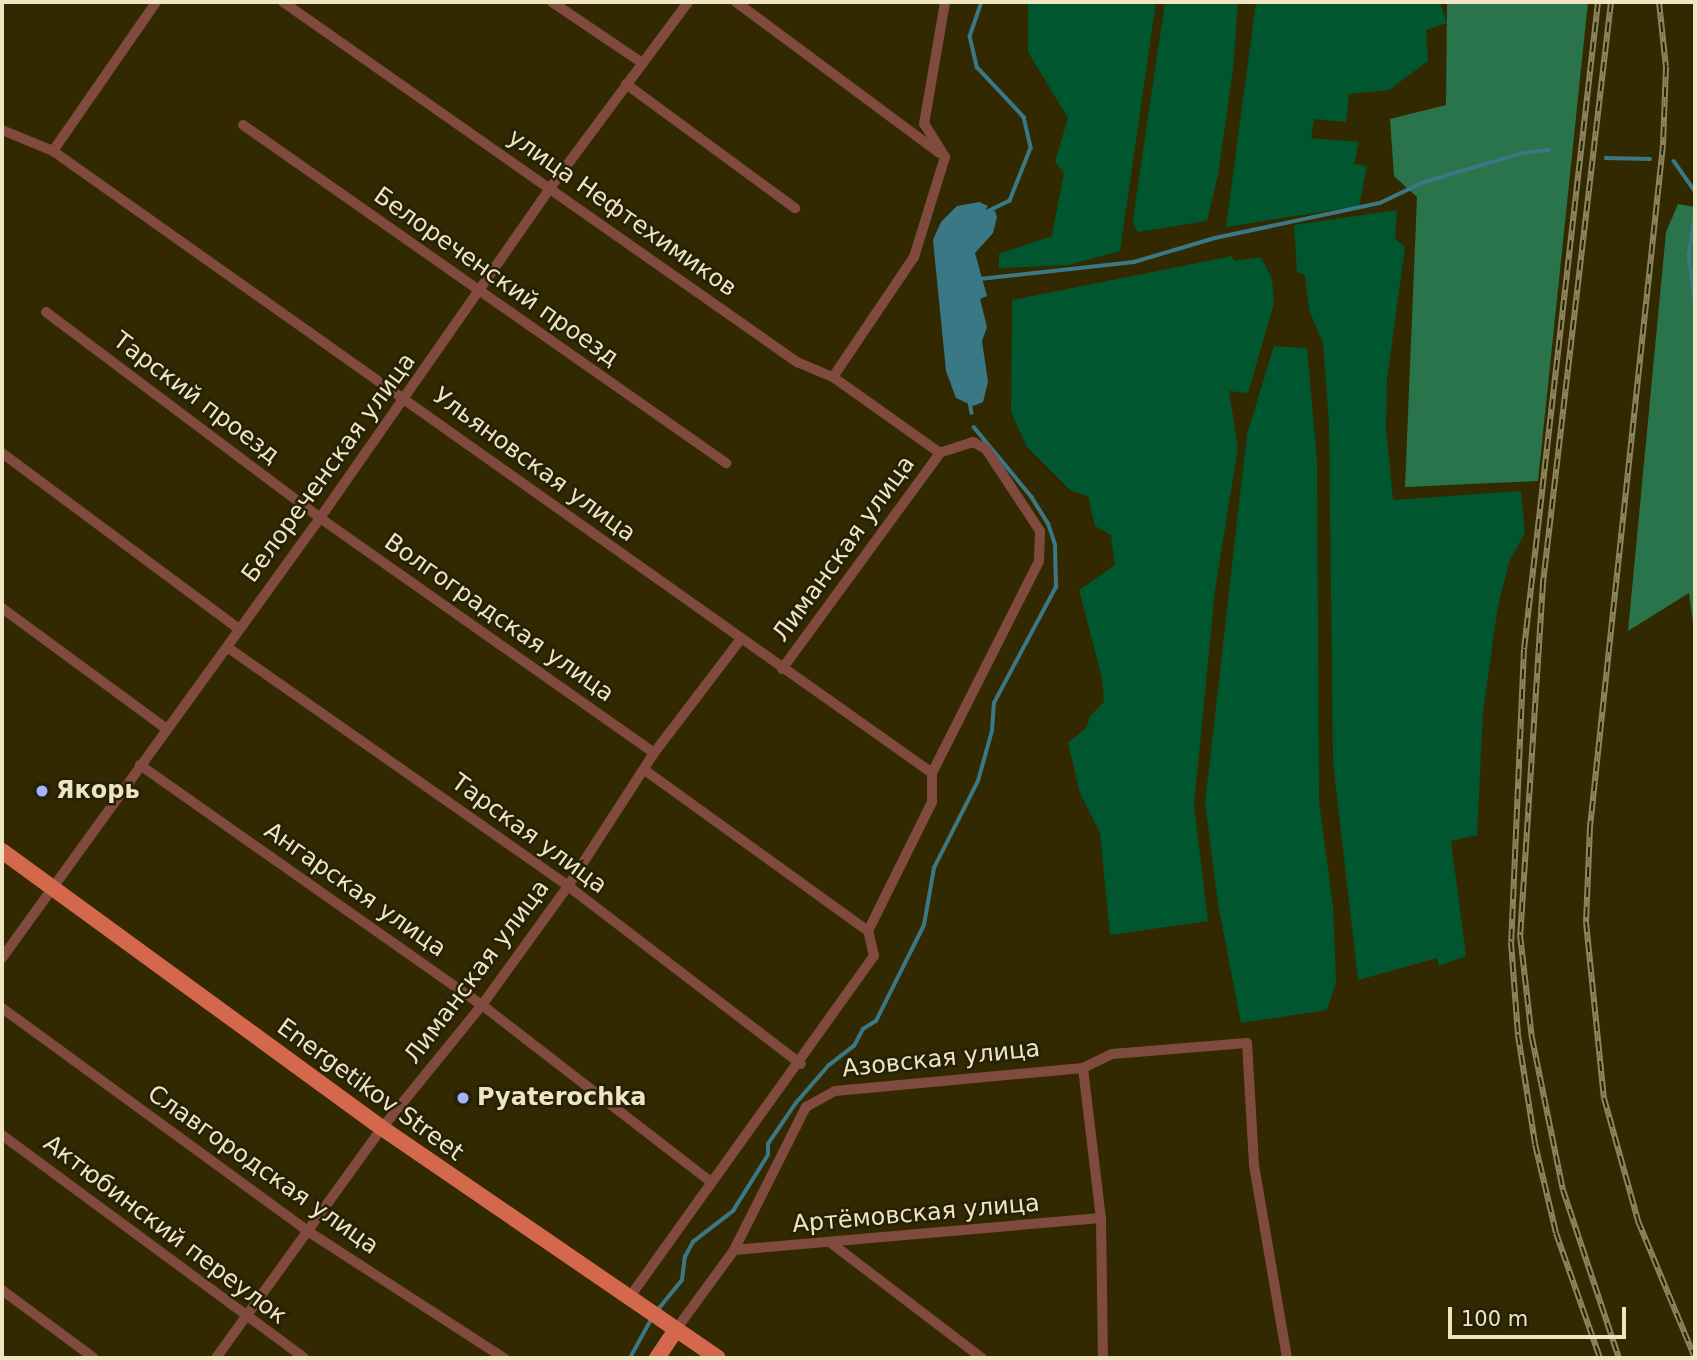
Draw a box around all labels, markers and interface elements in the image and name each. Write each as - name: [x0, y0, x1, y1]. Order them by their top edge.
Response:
- street label: улица Нефтехимиков: [502, 123, 742, 303]
- street label: Белореченский проезд: [368, 181, 624, 373]
- street label: Тарский проезд: [107, 326, 285, 470]
- street label: Белореченская улица: [236, 348, 422, 588]
- street label: Ульяновская улица: [427, 382, 641, 548]
- street label: Лиманская улица: [767, 450, 921, 648]
- street label: Волгоградская улица: [379, 528, 619, 708]
- street label: Тарская улица: [446, 768, 612, 900]
- place label: Якорь: [56, 777, 140, 805]
- marker: Якорь: [34, 783, 50, 799]
- street label: Ангарская улица: [259, 816, 451, 964]
- street label: Лиманская улица: [398, 874, 556, 1070]
- street label: Energetikov Street: [271, 1013, 469, 1167]
- street label: Азовская улица: [841, 1034, 1041, 1084]
- street label: Славгородская улица: [142, 1079, 384, 1261]
- place label: Pyaterochka: [477, 1084, 646, 1112]
- marker: Pyaterochka: [455, 1090, 471, 1106]
- street label: Актюбинский переулок: [38, 1129, 292, 1331]
- street label: Артёмовская улица: [791, 1189, 1041, 1239]
- scale bar: [1452, 1294, 1630, 1338]
- text: 100 m: [1461, 1307, 1528, 1331]

